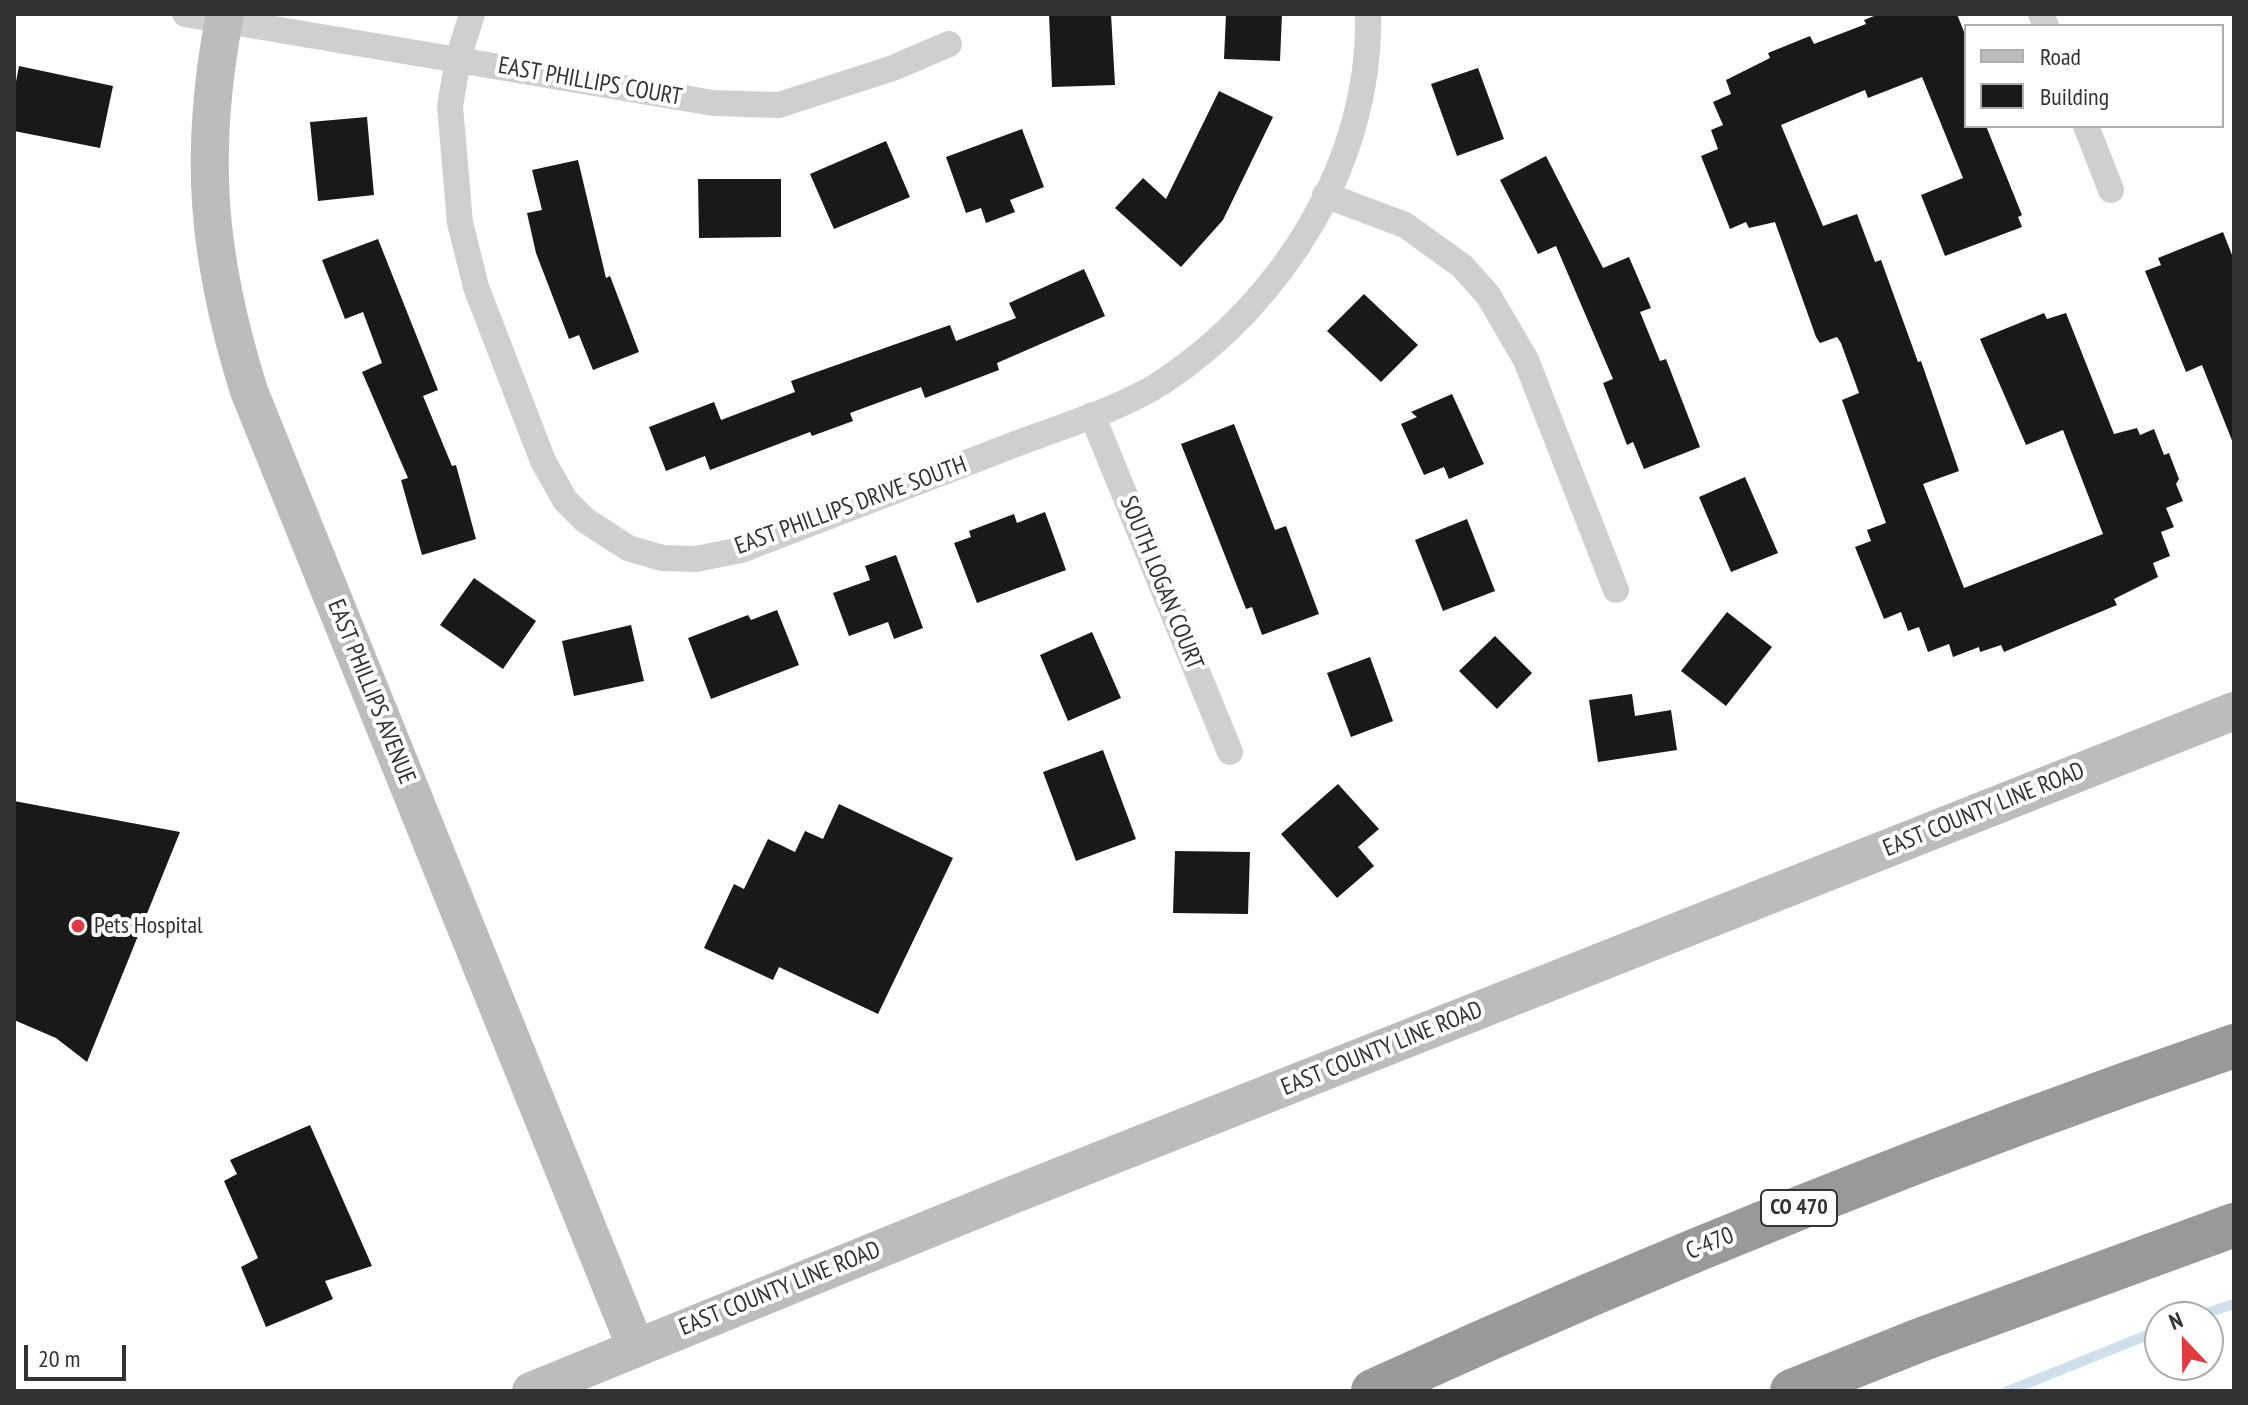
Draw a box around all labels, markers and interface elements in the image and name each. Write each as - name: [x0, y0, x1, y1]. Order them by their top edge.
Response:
- legend: [1964, 24, 2224, 128]
- text: Road: [2040, 41, 2081, 72]
- street label: EAST PHILLIPS COURT: [496, 52, 684, 112]
- text: Building: [2040, 81, 2109, 112]
- street label: EAST PHILLIPS DRIVE SOUTH: [731, 451, 971, 561]
- street label: SOUTH LOGAN COURT: [1113, 492, 1209, 674]
- street label: EAST PHILLIPS AVENUE: [321, 596, 421, 788]
- street label: EAST COUNTY LINE ROAD: [1879, 756, 2089, 864]
- place label: Pets Hospital: [94, 912, 203, 940]
- marker: Pets Hospital: [69, 917, 87, 935]
- street label: EAST COUNTY LINE ROAD: [1277, 995, 1487, 1103]
- road number: CO 470: [1761, 1190, 1837, 1226]
- street label: C-470: [1682, 1221, 1738, 1267]
- street label: EAST COUNTY LINE ROAD: [675, 1235, 885, 1343]
- north arrow: [2144, 1301, 2224, 1381]
- text: N: [2165, 1305, 2187, 1336]
- scale bar: [28, 1329, 130, 1379]
- text: 20 m: [38, 1343, 80, 1374]

